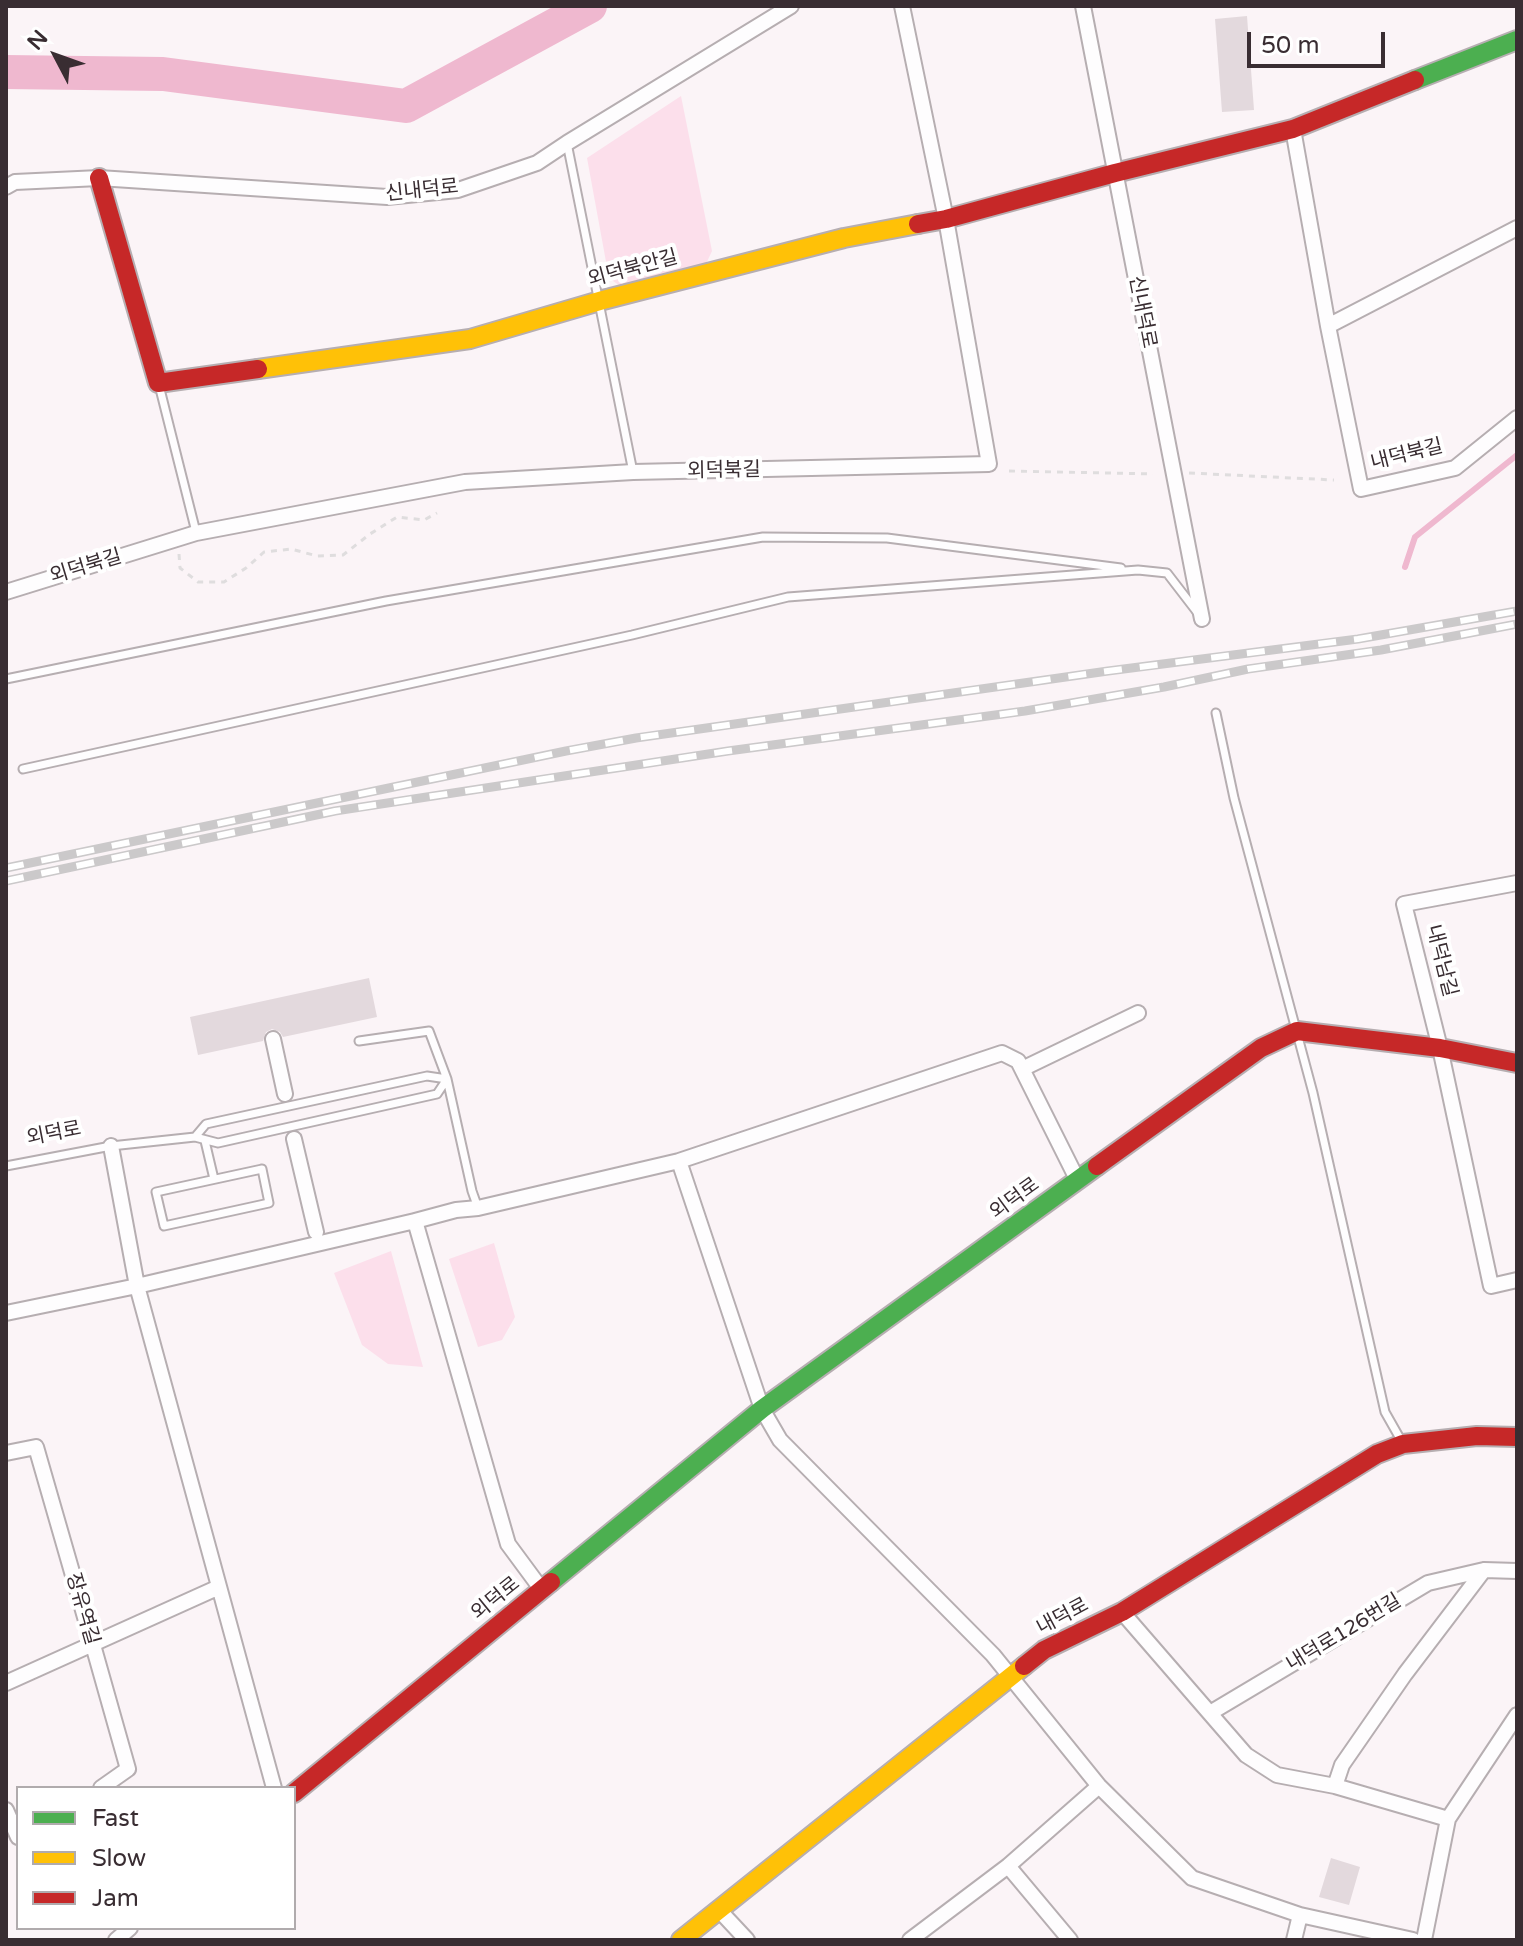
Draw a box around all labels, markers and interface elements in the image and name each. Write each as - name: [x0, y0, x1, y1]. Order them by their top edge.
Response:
- north arrow: [16, 16, 96, 96]
- scale bar: [1251, 16, 1389, 66]
- text: N: [22, 25, 53, 55]
- text: 50 m: [1261, 31, 1319, 60]
- street label: 신내덕로: [384, 175, 460, 207]
- street label: 외덕북안길: [585, 246, 681, 292]
- street label: 신내덕로: [1123, 274, 1161, 350]
- street label: 내덕북길: [1368, 434, 1446, 476]
- street label: 외덕북길: [687, 458, 761, 484]
- street label: 외덕북길: [47, 545, 125, 589]
- street label: 내덕남길: [1420, 922, 1462, 1000]
- street label: 외덕로: [25, 1117, 83, 1151]
- street label: 외덕로: [986, 1173, 1044, 1225]
- street label: 장유역길: [60, 1570, 104, 1648]
- street label: 외덕로: [467, 1572, 525, 1626]
- street label: 내덕로126번길: [1282, 1589, 1406, 1677]
- street label: 내덕로: [1033, 1593, 1093, 1641]
- legend: [16, 1786, 296, 1930]
- text: Fast: [92, 1804, 139, 1833]
- text: Slow: [92, 1844, 146, 1873]
- text: Jam: [92, 1884, 139, 1913]

